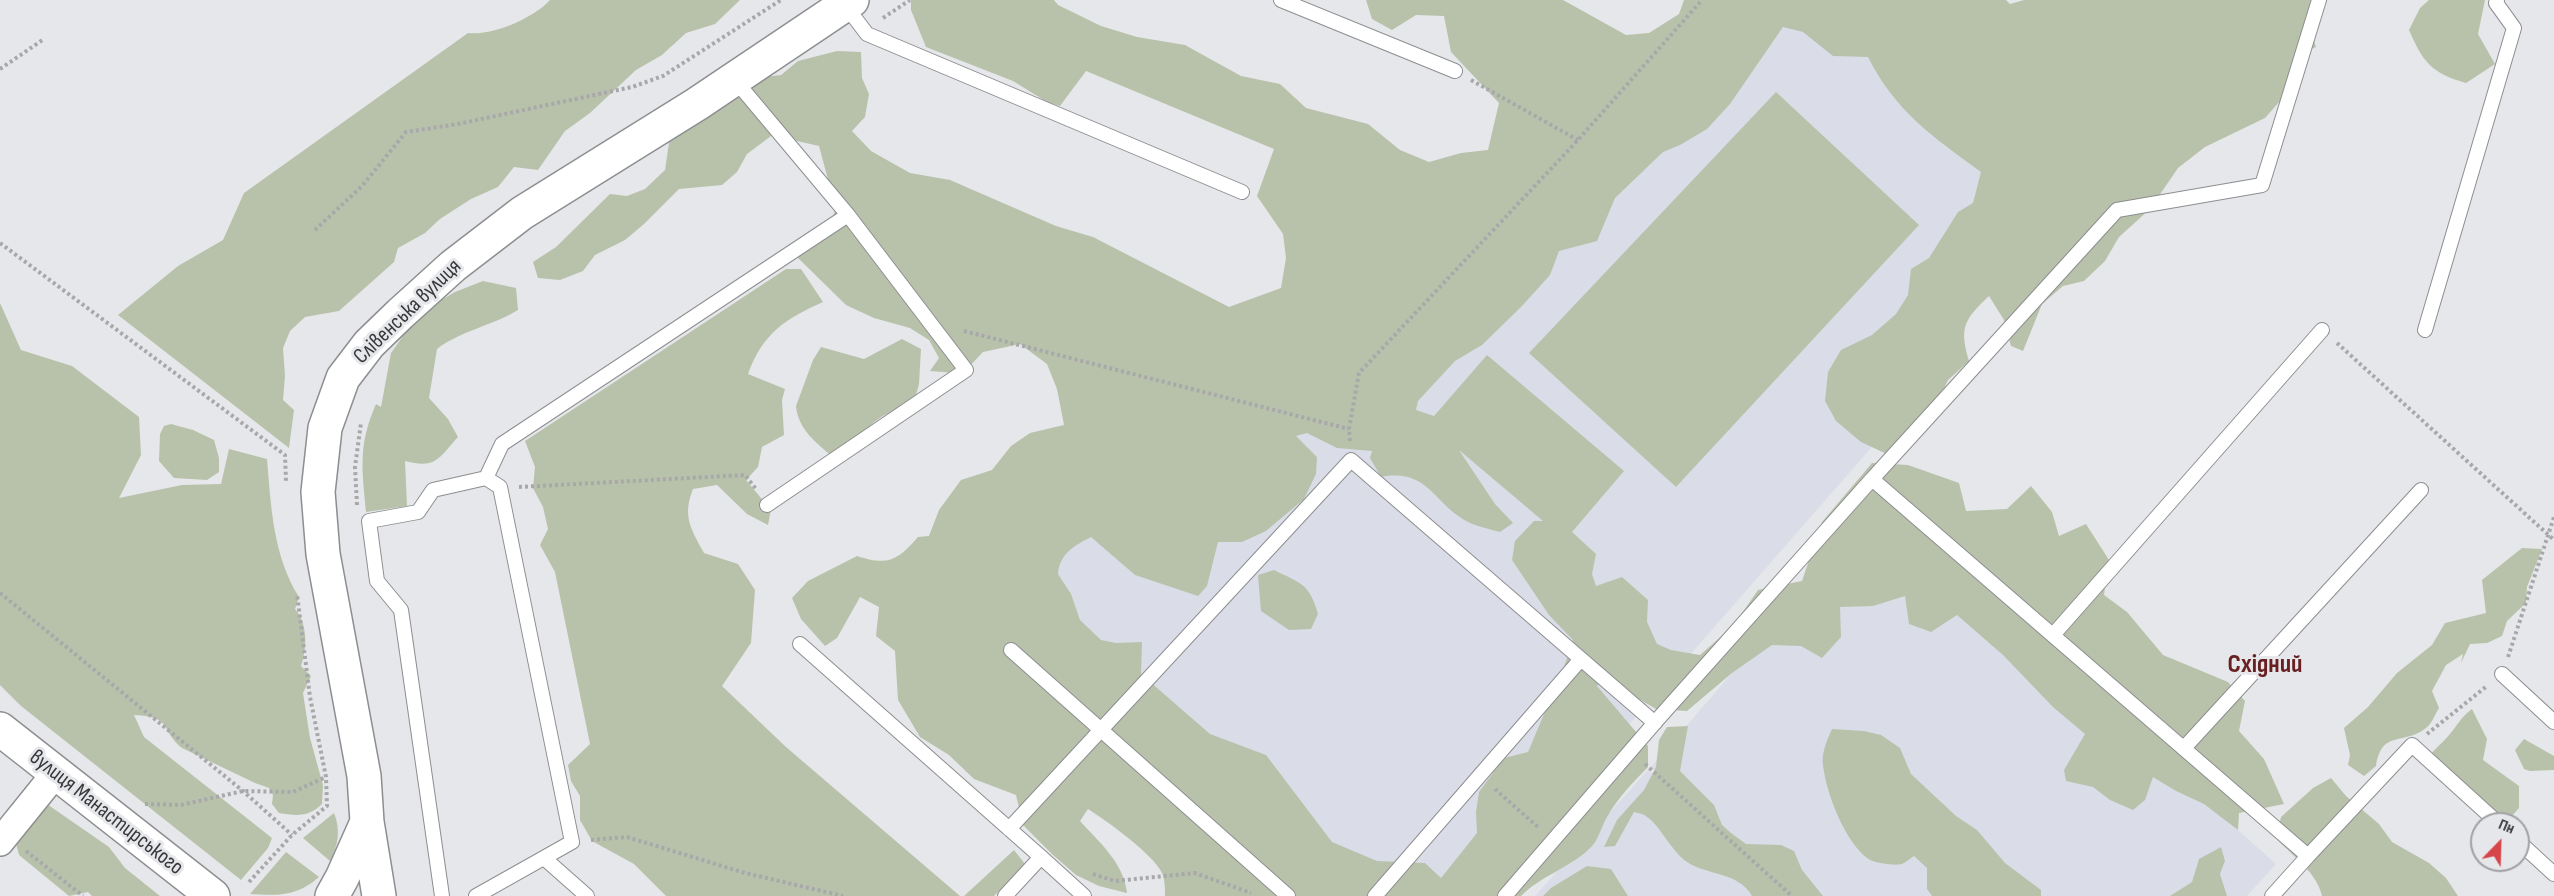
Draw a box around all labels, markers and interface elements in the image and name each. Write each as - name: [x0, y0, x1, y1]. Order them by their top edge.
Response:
- street label: Слівенська вулиця: [349, 254, 467, 370]
- district label: Східний: [2228, 649, 2302, 681]
- street label: вулиця Манастирського: [24, 745, 188, 881]
- north arrow: [2470, 812, 2530, 872]
- text: Пн: [2496, 815, 2517, 839]

